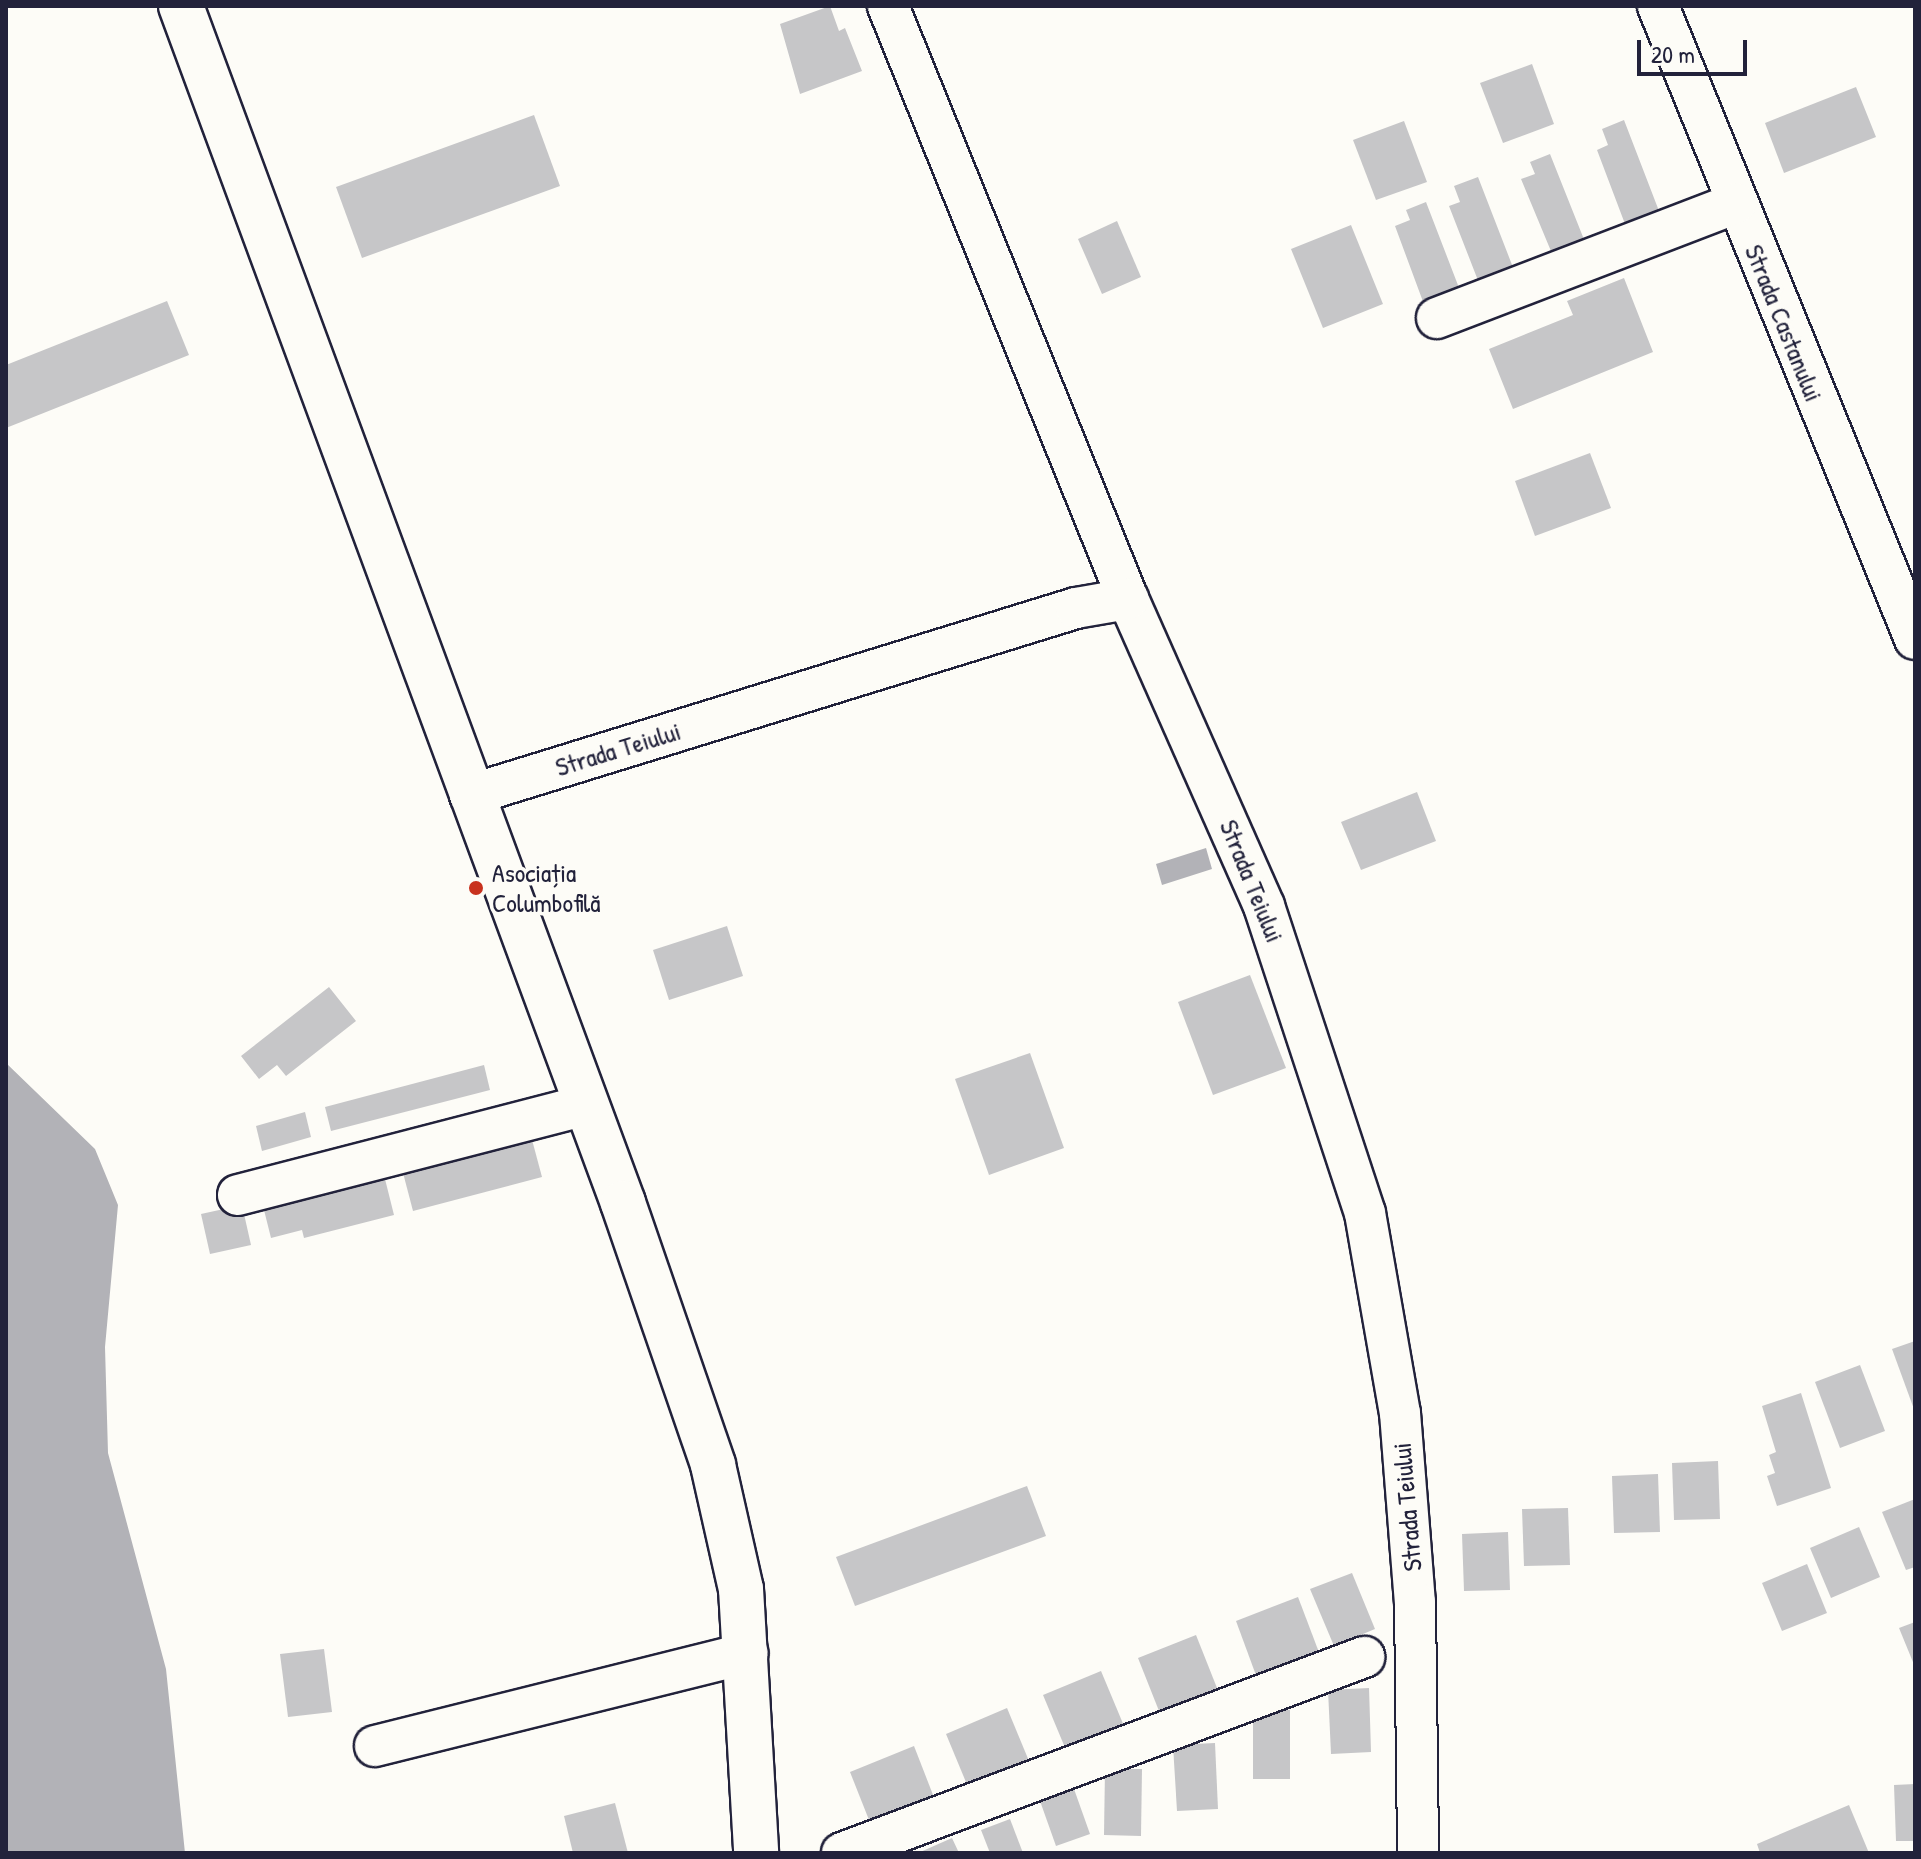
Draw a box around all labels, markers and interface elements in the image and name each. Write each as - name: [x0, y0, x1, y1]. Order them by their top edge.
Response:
- scale bar: [1641, 24, 1751, 74]
- text: 20 m: [1651, 38, 1695, 70]
- street label: Strada Castanului: [1738, 240, 1830, 406]
- street label: Strada Teiului: [552, 715, 684, 783]
- street label: Strada Teiului: [1213, 815, 1291, 947]
- place label: Asociația Columbofilă: [492, 857, 600, 918]
- marker: Asociația Columbofilă: [467, 879, 485, 897]
- street label: Strada Teiului: [1386, 1441, 1428, 1573]

